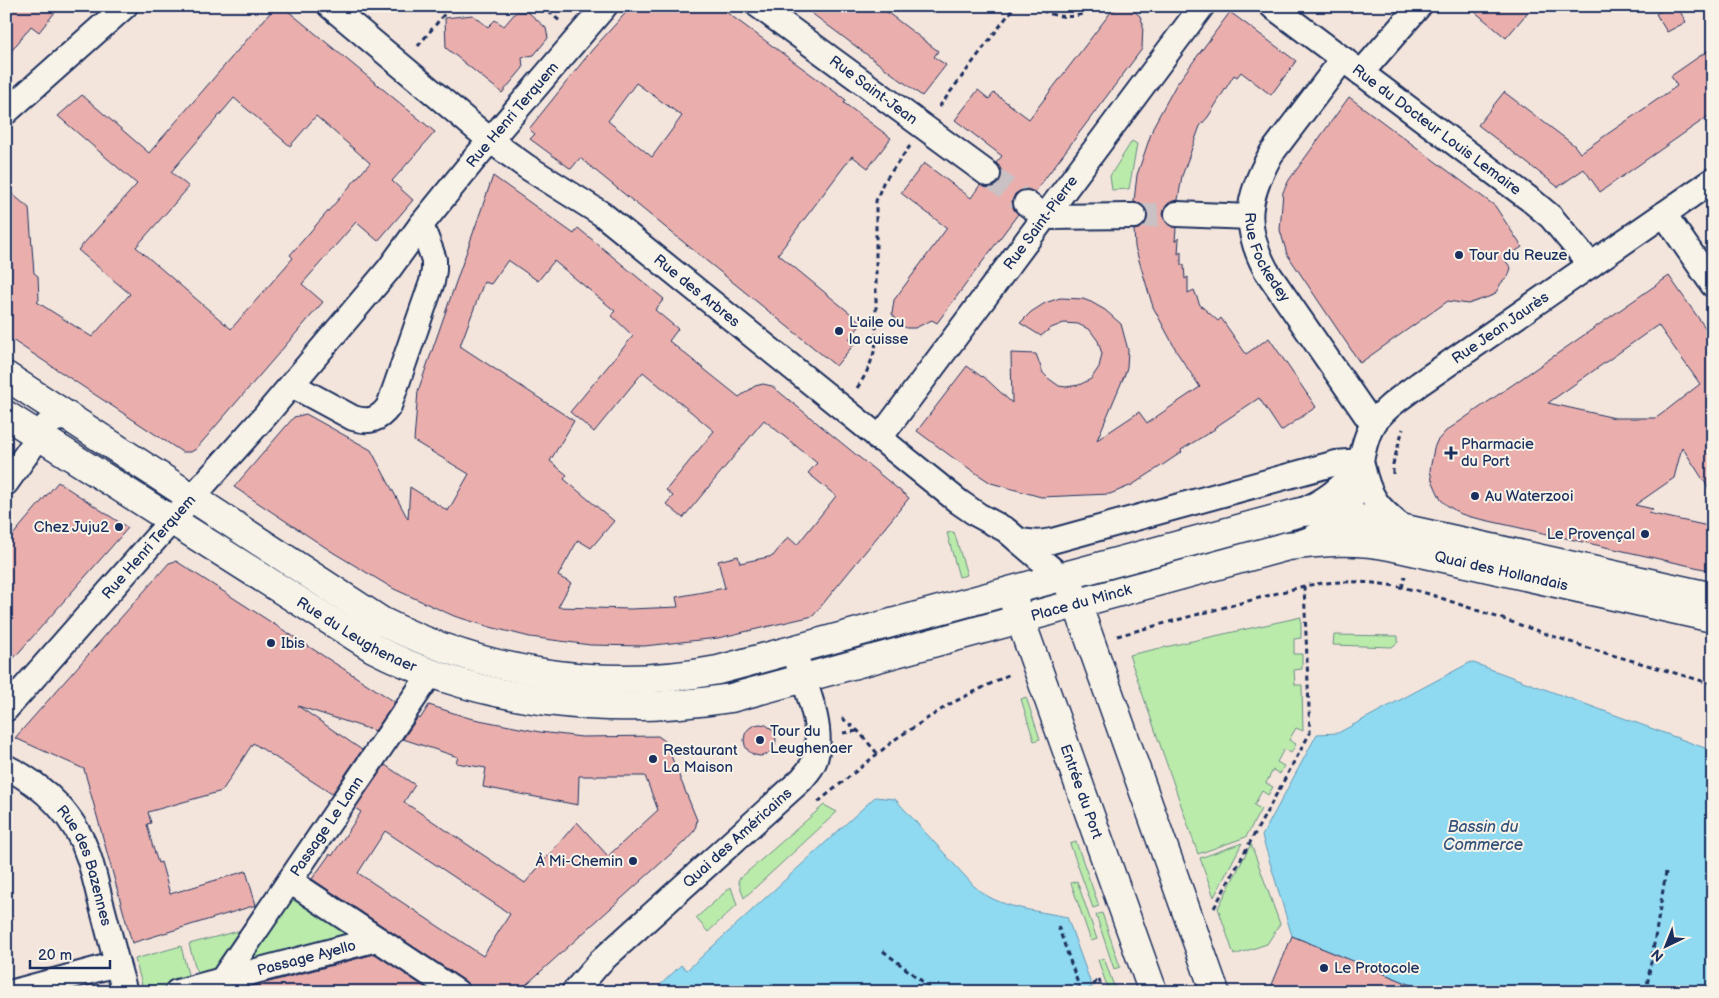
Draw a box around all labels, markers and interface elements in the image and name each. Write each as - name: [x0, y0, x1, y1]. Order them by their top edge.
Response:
- street label: Rue Saint-Jean: [825, 52, 921, 129]
- street label: Rue Henri Terquem: [462, 58, 563, 172]
- street label: Rue du Docteur Louis Lemaire: [1348, 60, 1525, 200]
- street label: Rue Saint-Pierre: [1000, 172, 1082, 274]
- street label: Rue Fockedey: [1240, 212, 1294, 306]
- place label: Tour du Reuze: [1469, 246, 1567, 265]
- marker: Tour du Reuze: [1453, 249, 1465, 261]
- street label: Rue des Arbres: [650, 250, 744, 332]
- street label: Rue Jean Jaurès: [1448, 288, 1553, 368]
- place label: L'aile ou la cuisse: [849, 313, 908, 349]
- marker: L'aile ou la cuisse: [833, 325, 845, 337]
- place label: Pharmacie du Port: [1461, 435, 1534, 471]
- marker: Pharmacie du Port: [1445, 447, 1457, 459]
- place label: Au Waterzooi: [1485, 487, 1573, 506]
- marker: Au Waterzooi: [1469, 490, 1481, 502]
- street label: Rue Henri Terquem: [98, 491, 200, 603]
- place label: Chez Juju2: [34, 518, 109, 537]
- marker: Chez Juju2: [113, 521, 125, 533]
- place label: Le Provençal: [1547, 525, 1635, 544]
- marker: Le Provençal: [1639, 528, 1651, 540]
- street label: Quai des Hollandais: [1433, 547, 1570, 596]
- street label: Place du Minck: [1029, 580, 1134, 626]
- street label: Rue du Leughenaer: [293, 593, 420, 677]
- place label: Ibis: [281, 634, 306, 653]
- marker: Ibis: [265, 637, 277, 649]
- place label: Tour du Leughenaer: [770, 722, 853, 758]
- marker: Tour du Leughenaer: [754, 734, 766, 746]
- place label: Restaurant La Maison: [663, 741, 738, 777]
- street label: Entrée du Port: [1055, 742, 1107, 842]
- marker: Restaurant La Maison: [647, 753, 659, 765]
- street label: Passage Le Lann: [286, 773, 368, 880]
- street label: Quai des Américains: [679, 783, 797, 892]
- street label: Rue des Bazennes: [52, 801, 116, 928]
- water label: Bassin du Commerce: [1443, 818, 1523, 855]
- place label: À Mi-Chemin: [536, 852, 623, 871]
- marker: À Mi-Chemin: [627, 855, 639, 867]
- north arrow: [1642, 920, 1692, 970]
- street label: Passage Ayello: [255, 936, 358, 980]
- scale bar: [30, 938, 110, 970]
- text: N: [1648, 945, 1667, 965]
- text: 20 m: [38, 946, 72, 965]
- place label: Le Protocole: [1334, 959, 1419, 978]
- marker: Le Protocole: [1318, 962, 1330, 974]

